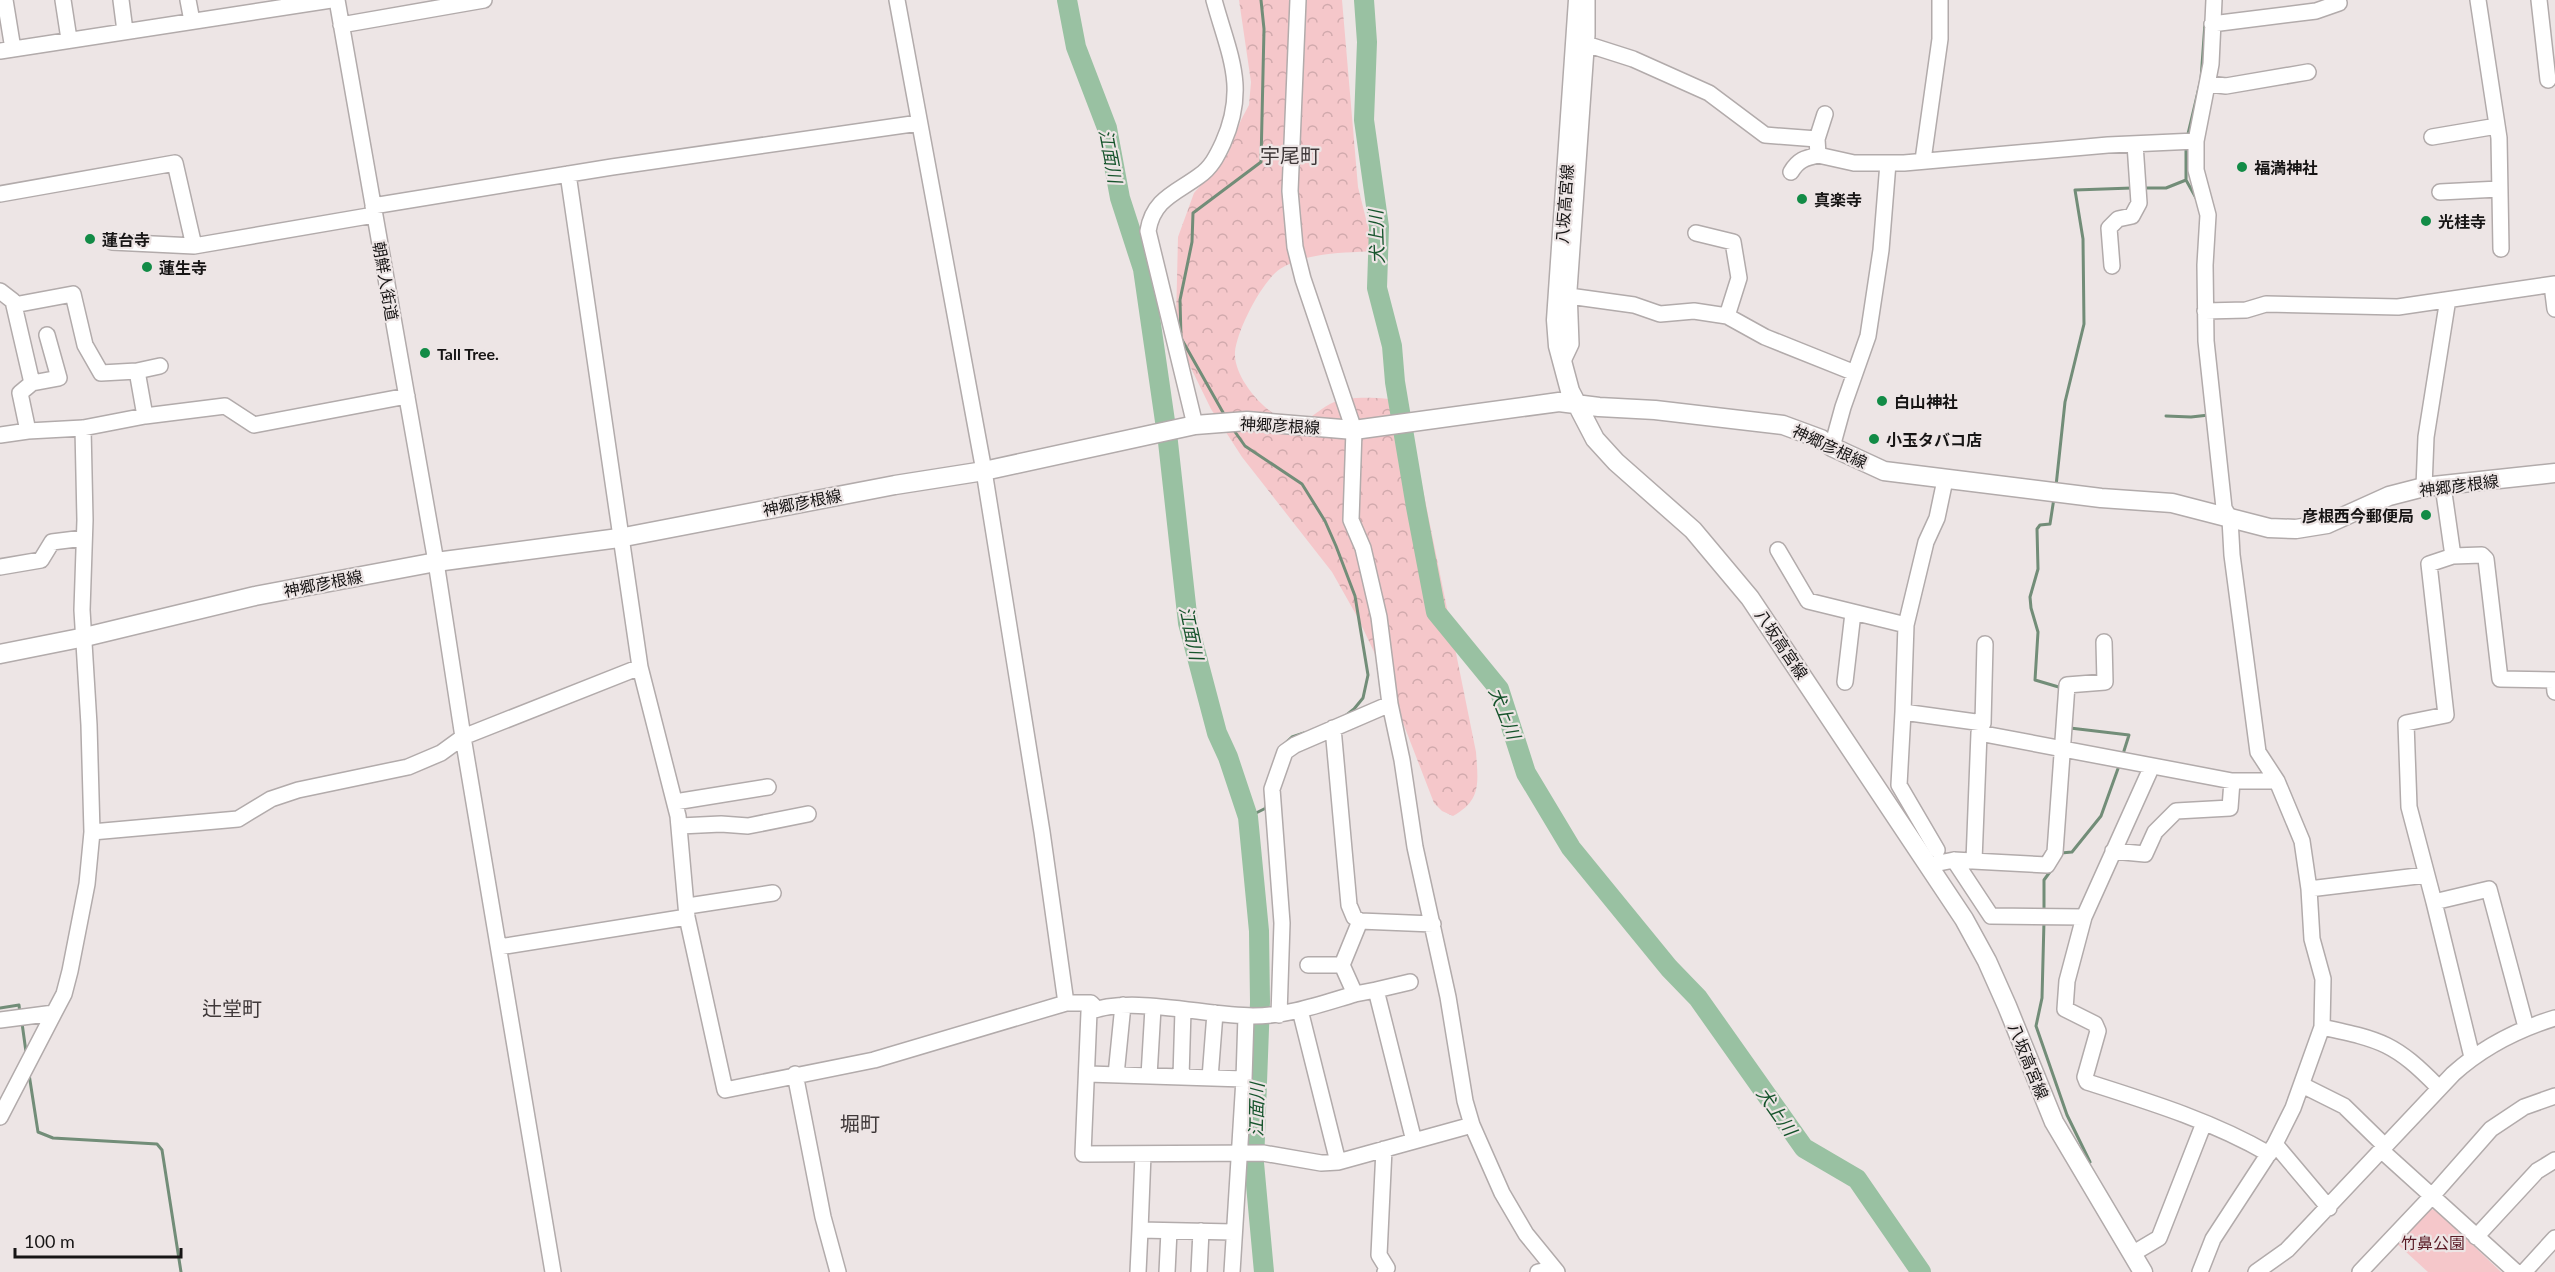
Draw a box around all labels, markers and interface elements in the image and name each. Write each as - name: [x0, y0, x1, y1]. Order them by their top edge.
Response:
- water label: 江面川: [1095, 127, 1127, 187]
- district label: 宇尾町: [1260, 143, 1320, 167]
- place label: 福満神社: [2254, 158, 2318, 177]
- marker: 福満神社: [2235, 160, 2249, 174]
- street label: 八坂高宮線: [1552, 163, 1576, 245]
- place label: 真楽寺: [1814, 190, 1862, 209]
- marker: 真楽寺: [1795, 192, 1809, 206]
- water label: 犬上川: [1364, 208, 1388, 264]
- place label: 光桂寺: [2438, 212, 2486, 231]
- marker: 光桂寺: [2419, 214, 2433, 228]
- place label: 蓮台寺: [102, 230, 150, 249]
- marker: 蓮台寺: [83, 232, 97, 246]
- street label: 朝鮮人街道: [370, 240, 402, 322]
- place label: 蓮生寺: [159, 258, 207, 277]
- marker: 蓮生寺: [140, 260, 154, 274]
- place label: Tall Tree.: [437, 344, 499, 363]
- marker: Tall Tree.: [418, 346, 432, 360]
- place label: 白山神社: [1894, 392, 1958, 411]
- marker: 白山神社: [1875, 394, 1889, 408]
- street label: 神郷彦根線: [1240, 413, 1320, 437]
- street label: 神郷彦根線: [1790, 420, 1870, 472]
- place label: 小玉タバコ店: [1886, 430, 1982, 449]
- marker: 小玉タバコ店: [1867, 432, 1881, 446]
- street label: 神郷彦根線: [2418, 471, 2500, 499]
- street label: 神郷彦根線: [761, 485, 843, 519]
- place label: 彦根西今郵便局: [2302, 506, 2414, 525]
- marker: 彦根西今郵便局: [2419, 508, 2433, 522]
- street label: 神郷彦根線: [282, 566, 364, 600]
- water label: 江面川: [1176, 604, 1209, 664]
- street label: 八坂高宮線: [1752, 606, 1812, 682]
- water label: 犬上川: [1485, 684, 1526, 744]
- district label: 辻堂町: [202, 996, 262, 1020]
- street label: 八坂高宮線: [2005, 1020, 2053, 1102]
- water label: 江面川: [1245, 1081, 1268, 1137]
- water label: 犬上川: [1753, 1083, 1803, 1141]
- district label: 堀町: [840, 1111, 880, 1135]
- scale bar: [15, 1221, 182, 1259]
- text: 100 m: [24, 1230, 75, 1252]
- park label: 竹鼻公園: [2401, 1233, 2465, 1252]

